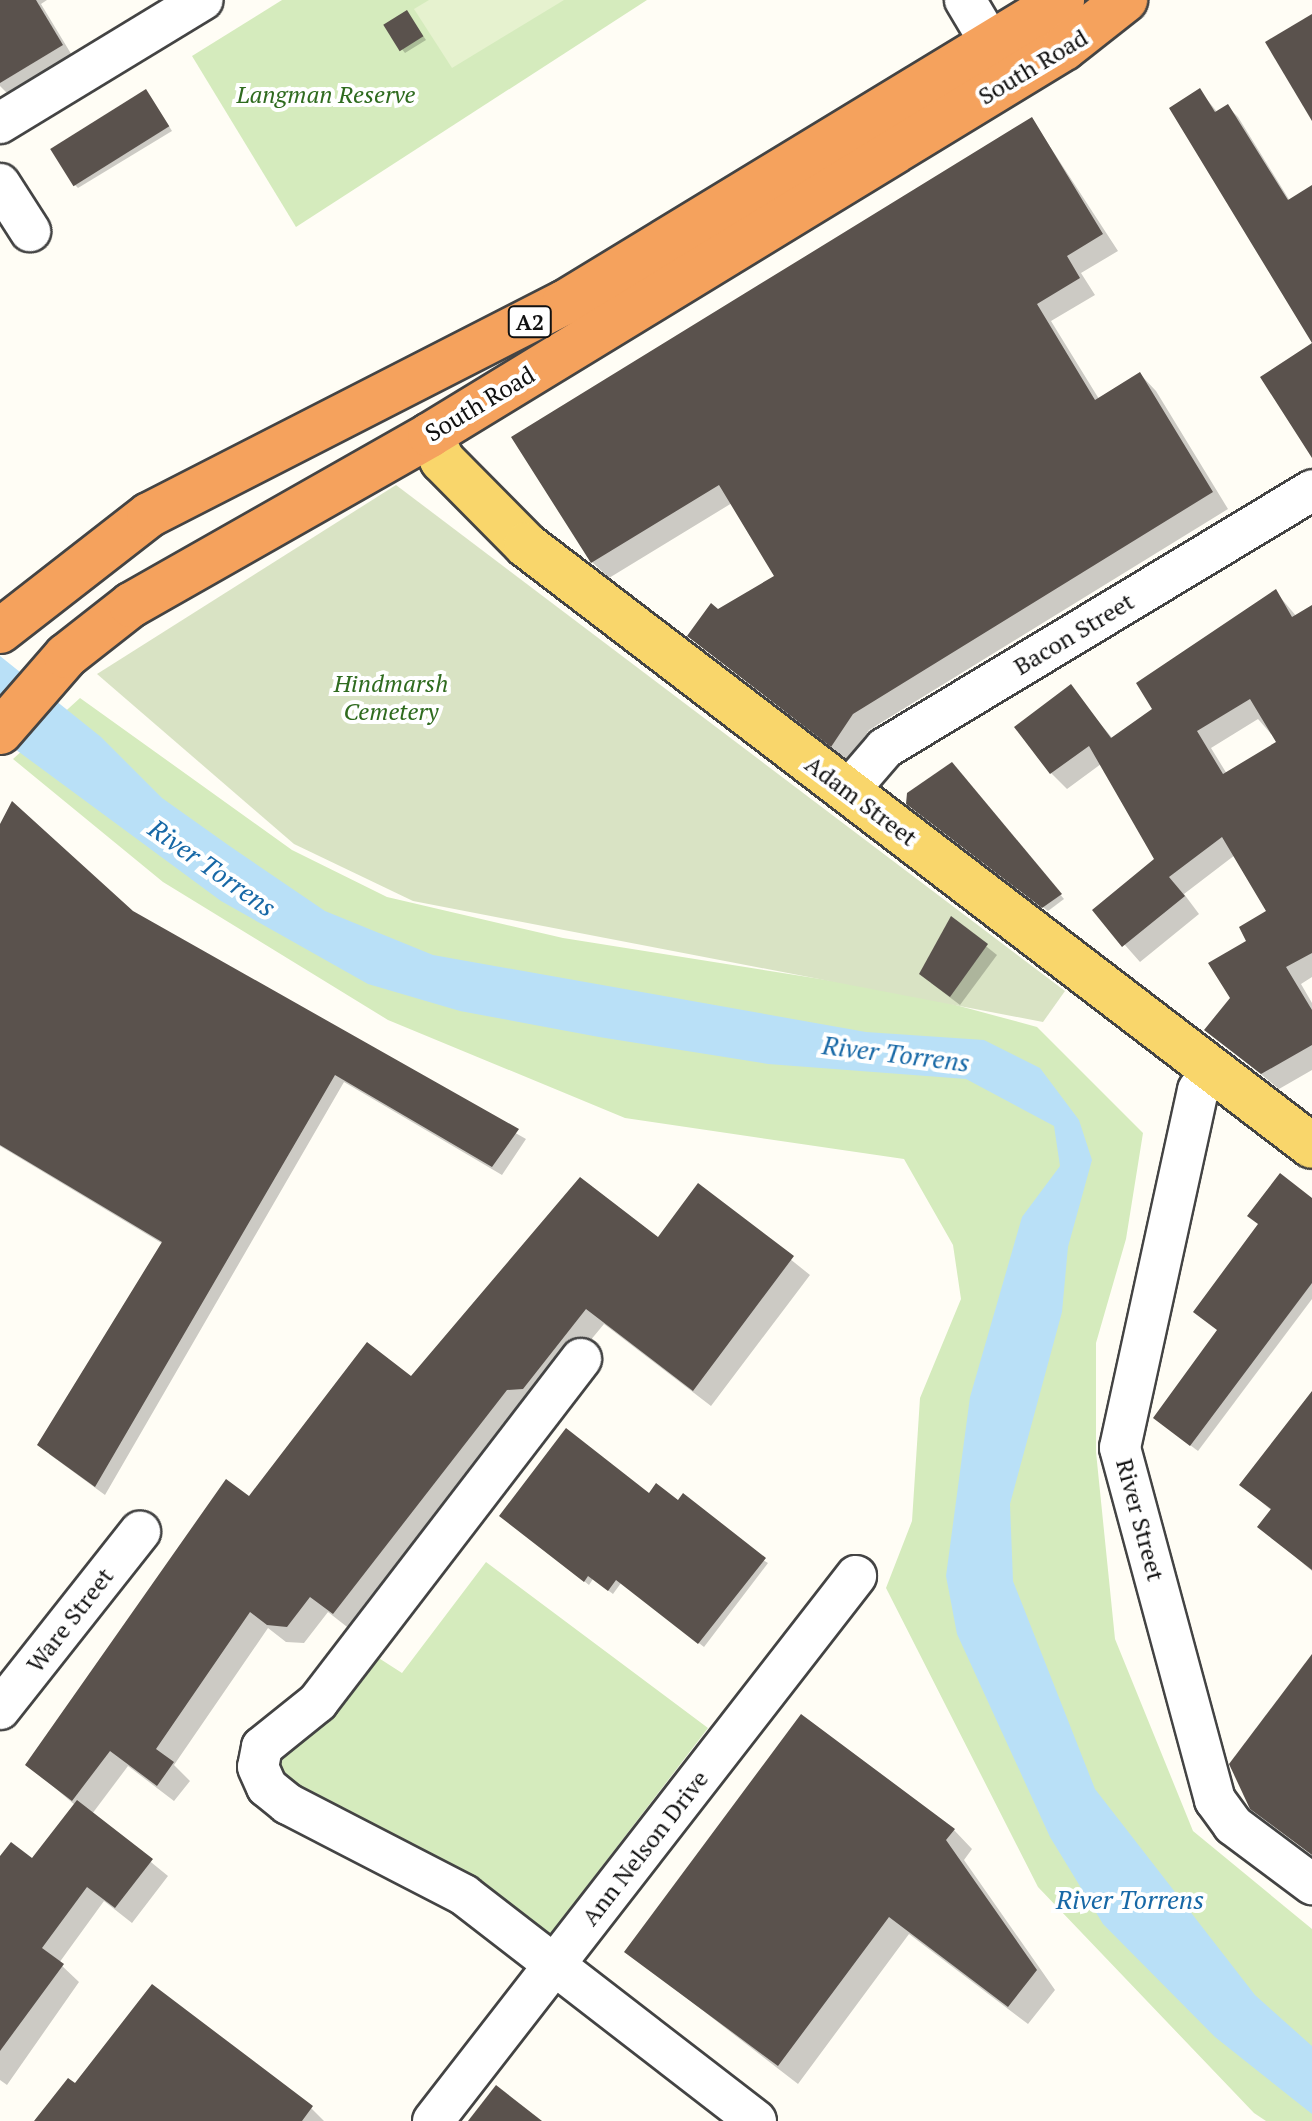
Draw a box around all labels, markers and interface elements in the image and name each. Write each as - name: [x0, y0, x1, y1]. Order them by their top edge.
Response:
- street label: South Road: [973, 23, 1093, 111]
- park label: Langman Reserve: [236, 81, 416, 109]
- road number: A2: [506, 304, 554, 340]
- street label: South Road: [420, 360, 540, 448]
- street label: Bacon Street: [1009, 587, 1139, 681]
- park label: Hindmarsh Cemetery: [334, 670, 448, 726]
- street label: Adam Street: [799, 750, 923, 852]
- water label: River Torrens: [142, 813, 282, 923]
- water label: River Torrens: [821, 1029, 971, 1079]
- street label: River Street: [1110, 1456, 1170, 1584]
- street label: Ware Street: [20, 1562, 120, 1678]
- street label: Ann Nelson Drive: [576, 1765, 714, 1931]
- water label: River Torrens: [1056, 1884, 1204, 1916]

